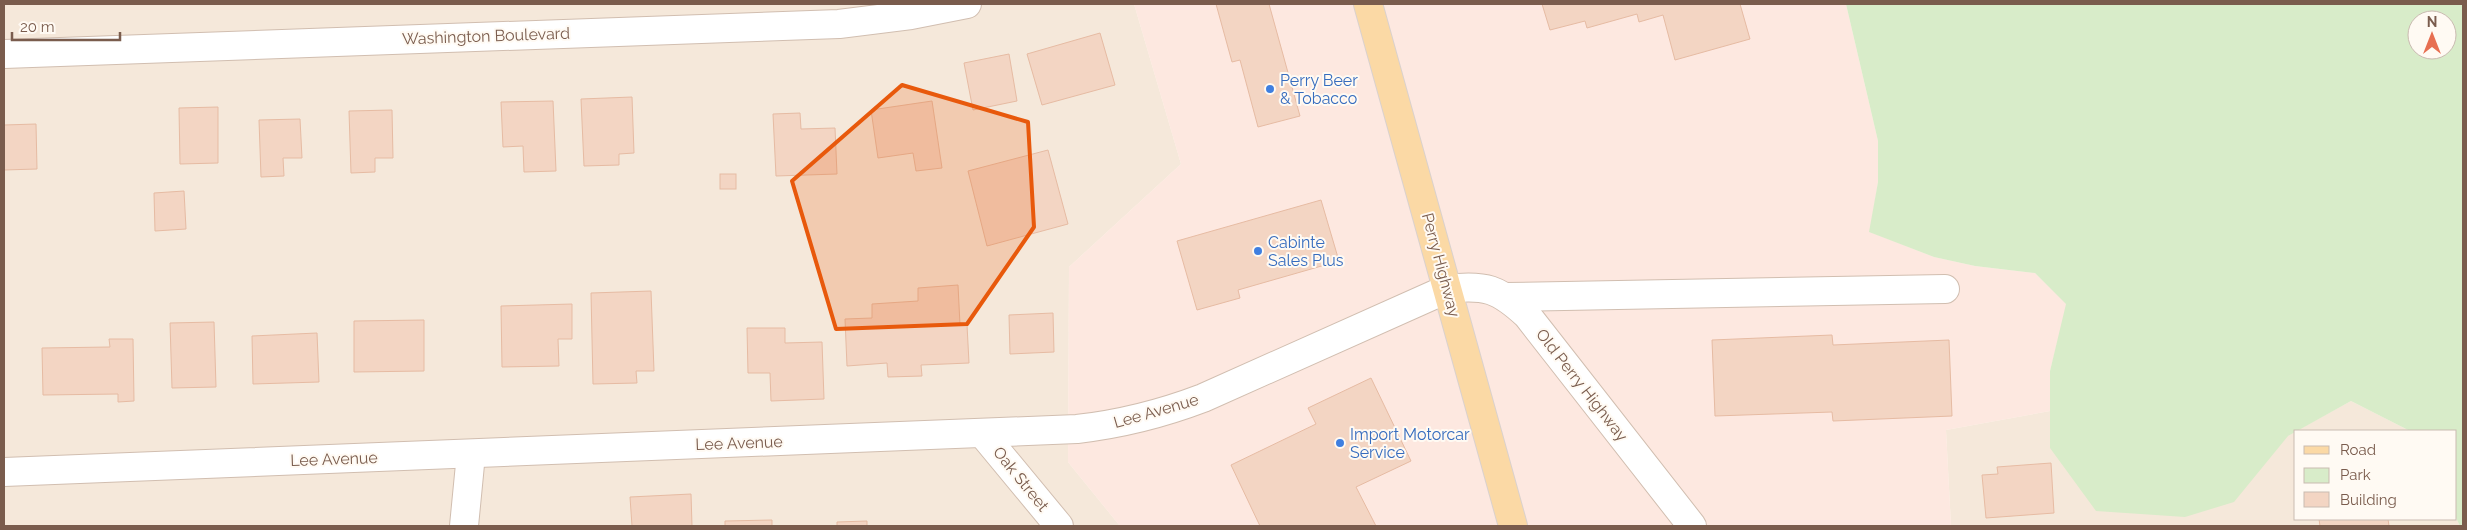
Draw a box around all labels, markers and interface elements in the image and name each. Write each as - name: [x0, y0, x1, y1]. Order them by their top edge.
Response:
- scale bar: [12, 10, 120, 42]
- north arrow: [2407, 10, 2457, 60]
- text: N: [2427, 14, 2437, 30]
- text: 20 m: [20, 18, 55, 36]
- street label: Washington Boulevard: [402, 24, 570, 48]
- place label: Perry Beer & Tobacco: [1280, 71, 1358, 108]
- marker: Perry Beer & Tobacco: [1264, 83, 1276, 95]
- street label: Perry Highway: [1418, 211, 1464, 319]
- place label: Cabinte Sales Plus: [1268, 233, 1344, 270]
- marker: Cabinte Sales Plus: [1252, 245, 1264, 257]
- street label: Old Perry Highway: [1532, 325, 1632, 445]
- street label: Lee Avenue: [1111, 390, 1201, 432]
- place label: Import Motorcar Service: [1350, 425, 1470, 462]
- legend: [2294, 430, 2457, 520]
- street label: Lee Avenue: [695, 432, 783, 454]
- marker: Import Motorcar Service: [1334, 437, 1346, 449]
- text: Road: [2340, 441, 2376, 459]
- street label: Oak Street: [989, 443, 1053, 516]
- street label: Lee Avenue: [290, 448, 378, 470]
- text: Park: [2340, 466, 2371, 484]
- text: Building: [2340, 491, 2397, 509]

